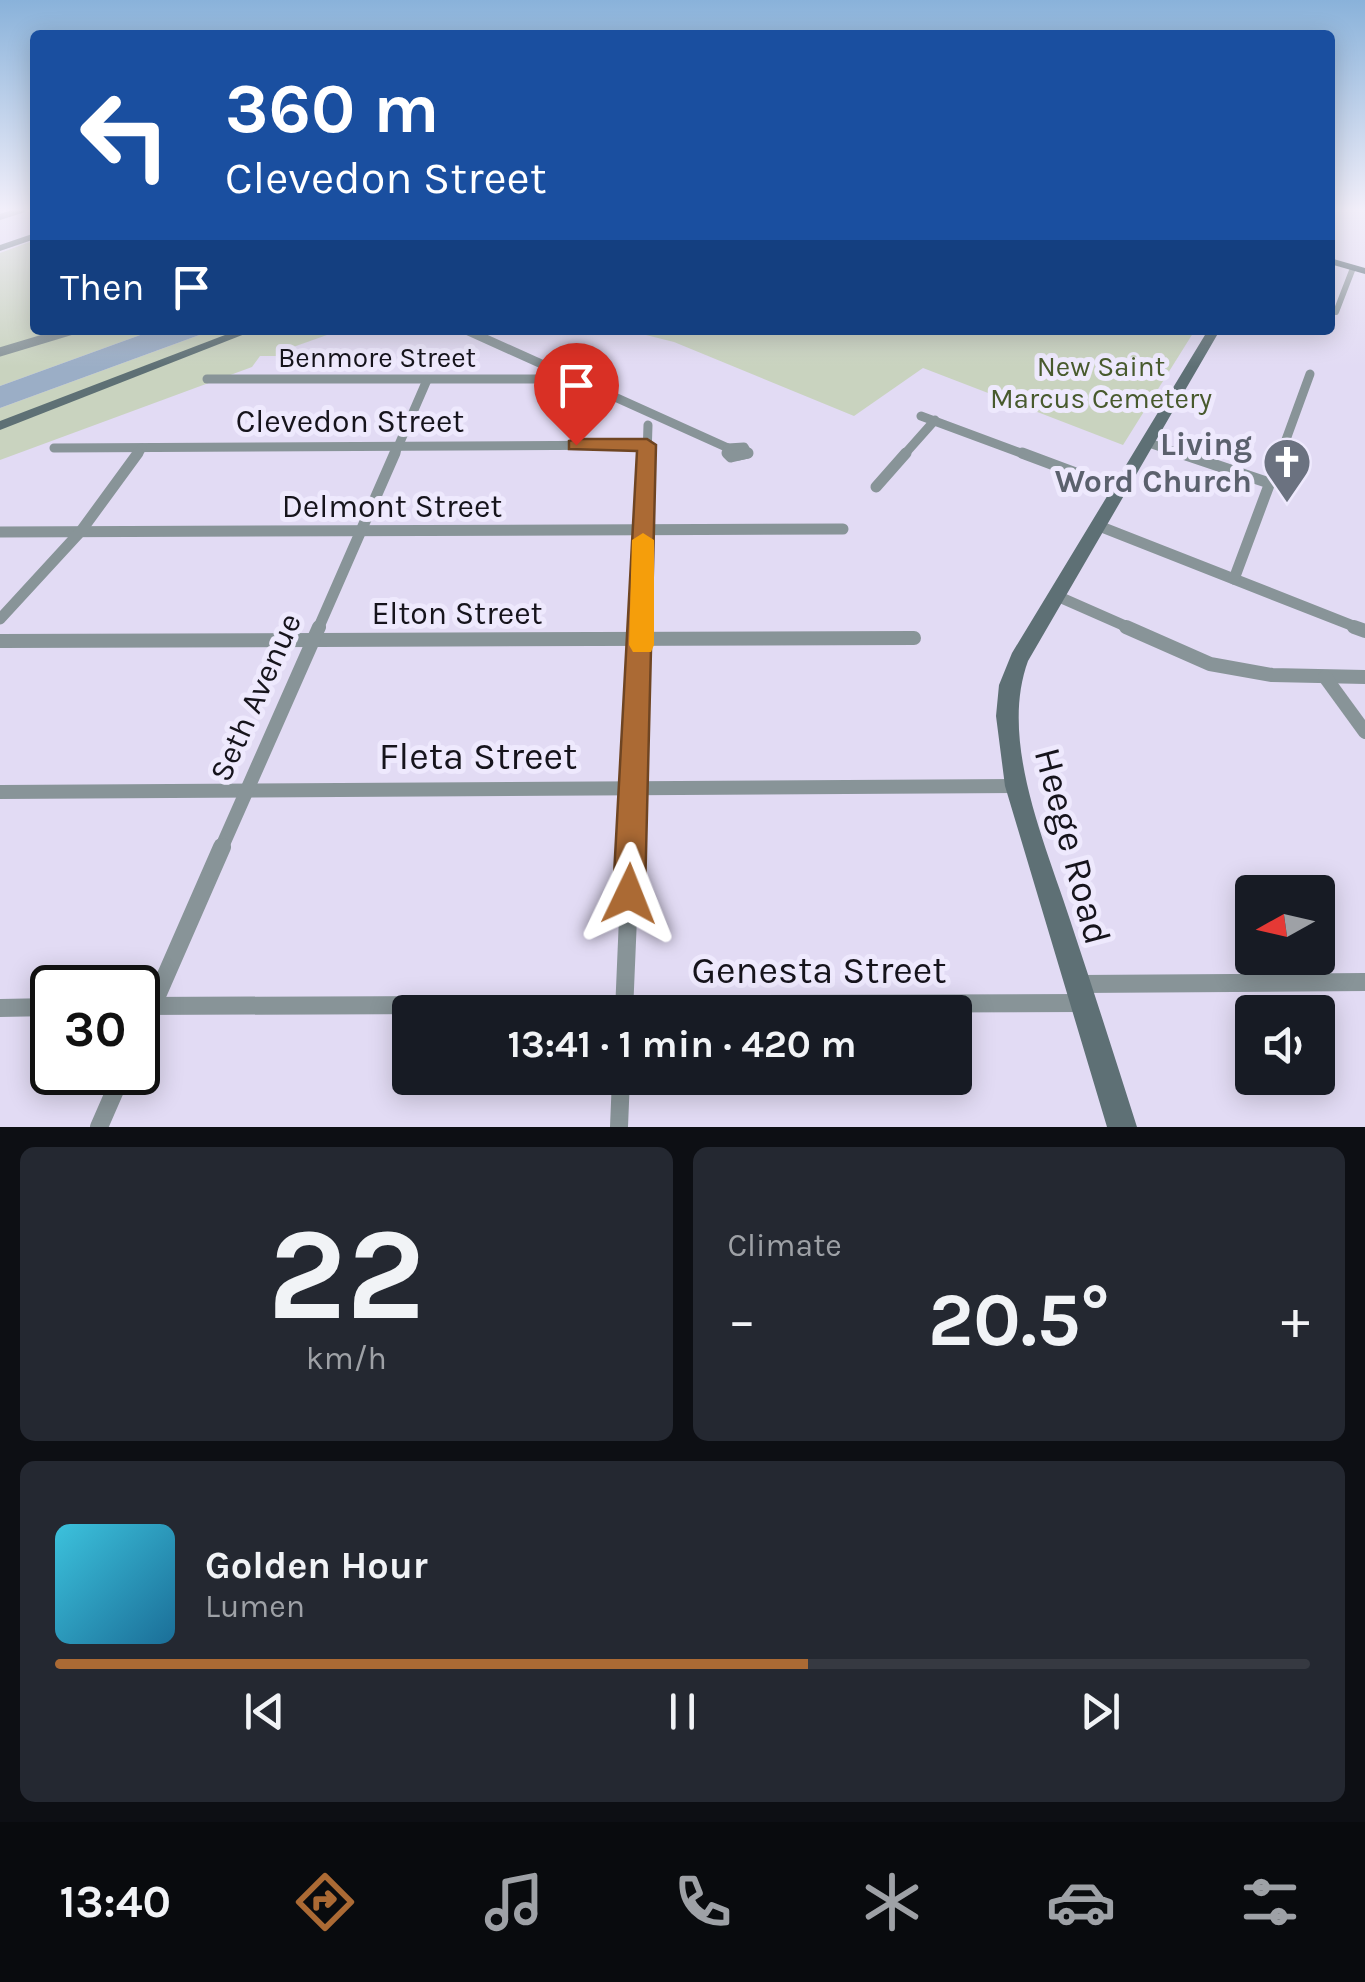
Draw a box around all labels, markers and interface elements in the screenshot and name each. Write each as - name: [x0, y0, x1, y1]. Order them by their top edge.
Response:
- text: 360 m: [225, 68, 439, 150]
- icon: left: [60, 70, 190, 200]
- text: Clevedon Street: [225, 152, 547, 204]
- icon: arrive: [164, 260, 219, 315]
- text: Then: [60, 265, 144, 310]
- street label: Benmore Street: [278, 341, 476, 374]
- pin: [534, 343, 619, 446]
- park label: New Saint Marcus Cemetery: [990, 350, 1212, 415]
- icon: arrive: [549, 358, 604, 413]
- street label: Clevedon Street: [236, 403, 464, 440]
- place label: Living Word Church: [1055, 426, 1252, 500]
- church icon: Living Word Church: [1261, 436, 1313, 504]
- street label: Delmont Street: [282, 488, 502, 525]
- street label: Elton Street: [371, 595, 543, 632]
- street label: Seth Avenue: [202, 607, 309, 787]
- street label: Fleta Street: [379, 734, 577, 779]
- street label: Heege Road: [1025, 743, 1120, 949]
- position arrow: [577, 842, 681, 946]
- north arrow: [1235, 875, 1335, 975]
- map controls: [1235, 875, 1335, 1095]
- street label: Genesta Street: [692, 948, 946, 993]
- speed limit sign: 30: [30, 965, 160, 1095]
- button: sound: [1235, 995, 1335, 1095]
- text: 13:41 · 1 min · 420 m: [507, 1022, 857, 1067]
- text: 22: [268, 1199, 425, 1351]
- text: Climate: [728, 1227, 842, 1264]
- text: 20.5°: [928, 1276, 1110, 1364]
- text: −: [728, 1288, 756, 1352]
- text: +: [1281, 1288, 1310, 1352]
- text: km/h: [306, 1340, 387, 1377]
- text: Golden Hour: [205, 1543, 428, 1588]
- text: Lumen: [205, 1588, 305, 1625]
- icon: previous: [237, 1684, 292, 1739]
- icon: pause: [655, 1684, 710, 1739]
- icon: next: [1073, 1684, 1128, 1739]
- icon: directions: [290, 1867, 360, 1937]
- icon: music: [479, 1867, 549, 1937]
- icon: phone: [668, 1867, 738, 1937]
- icon: climate: [857, 1867, 927, 1937]
- icon: car: [1046, 1867, 1116, 1937]
- icon: filters: [1235, 1867, 1305, 1937]
- text: 13:40: [60, 1876, 171, 1928]

